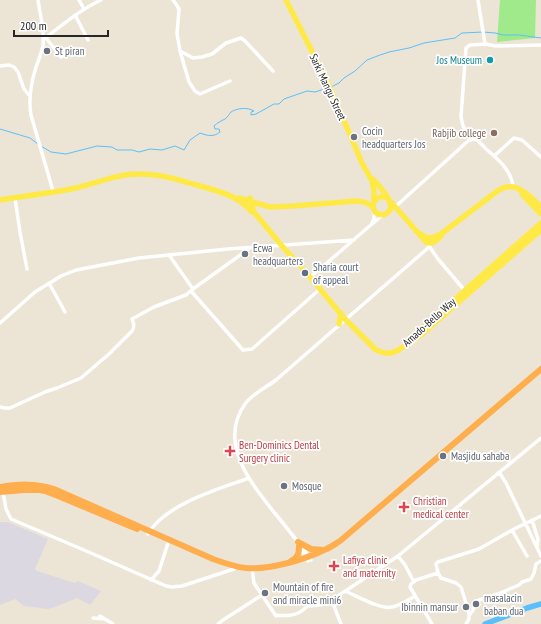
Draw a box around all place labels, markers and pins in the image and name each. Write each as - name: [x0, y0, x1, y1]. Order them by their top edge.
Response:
- place label: St piran: [55, 44, 85, 58]
- marker: St piran: [42, 46, 52, 56]
- place label: Jos Museum: [436, 53, 482, 67]
- marker: Jos Museum: [485, 55, 495, 65]
- place label: Cocin headquarters Jos: [362, 124, 426, 151]
- place label: Rabjib college: [432, 126, 486, 140]
- marker: Rabjib college: [489, 128, 499, 138]
- marker: Cocin headquarters Jos: [349, 132, 359, 142]
- place label: Ecwa headquarters: [253, 241, 303, 268]
- marker: Ecwa headquarters: [240, 249, 250, 259]
- place label: Sharia court of appeal: [313, 260, 359, 287]
- marker: Sharia court of appeal: [300, 268, 310, 278]
- place label: Ben-Dominics Dental Surgery clinic: [239, 438, 320, 465]
- marker: Ben-Dominics Dental Surgery clinic: [224, 445, 236, 457]
- place label: Masjidu sahaba: [451, 449, 509, 463]
- marker: Masjidu sahaba: [438, 451, 448, 461]
- place label: Mosque: [292, 479, 322, 493]
- marker: Mosque: [279, 481, 289, 491]
- place label: Christian medical center: [413, 494, 469, 521]
- marker: Christian medical center: [398, 501, 410, 513]
- place label: Lafiya clinic and maternity: [343, 553, 397, 580]
- marker: Lafiya clinic and maternity: [328, 560, 340, 572]
- place label: Mountain of fire and miracle mini6: [273, 580, 341, 607]
- marker: Mountain of fire and miracle mini6: [260, 588, 270, 598]
- place label: masalacin baban dua: [484, 591, 523, 618]
- marker: masalacin baban dua: [471, 599, 481, 609]
- place label: Ibinnin mansur: [401, 600, 458, 614]
- marker: Ibinnin mansur: [461, 602, 471, 612]

